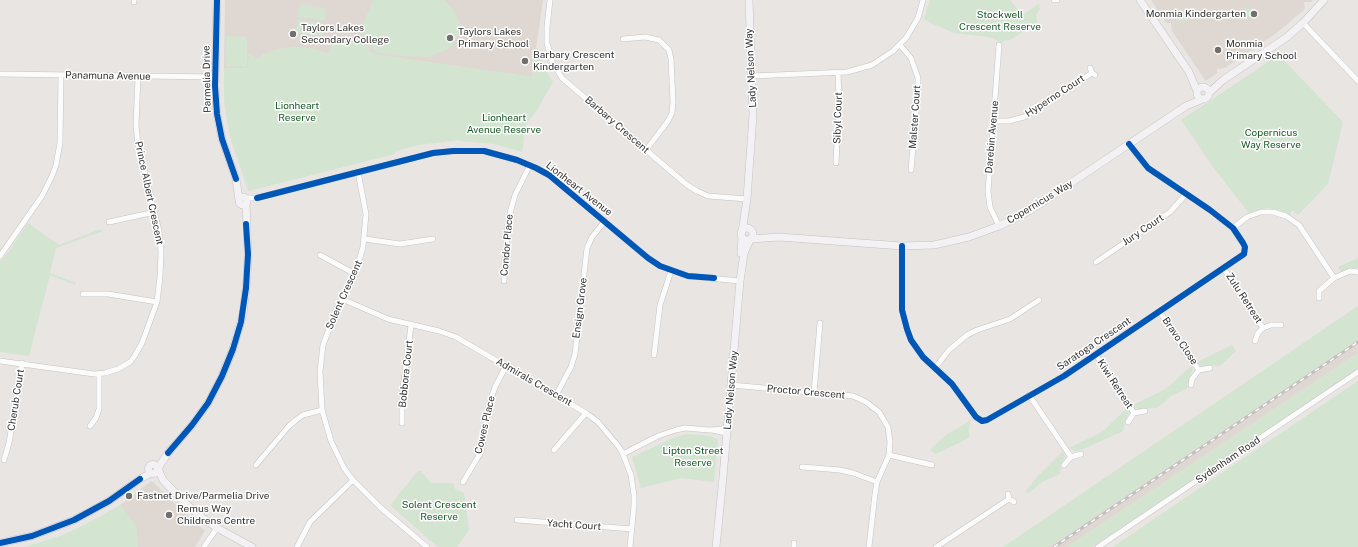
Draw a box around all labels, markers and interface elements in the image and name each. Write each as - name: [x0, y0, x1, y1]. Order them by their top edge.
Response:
- place label: Monmia Kindergarten: [1146, 8, 1246, 20]
- park label: Stockwell Crescent Reserve: [959, 9, 1041, 32]
- marker: Monmia Kindergarten: [1249, 9, 1259, 19]
- place label: Taylors Lakes Secondary College: [301, 22, 389, 46]
- place label: Taylors Lakes Primary School: [458, 26, 529, 50]
- street label: Lady Nelson Way: [743, 28, 759, 108]
- marker: Taylors Lakes Secondary College: [288, 29, 298, 39]
- marker: Taylors Lakes Primary School: [445, 33, 455, 43]
- place label: Monmia Primary School: [1226, 38, 1297, 62]
- street label: Parmelia Drive: [200, 45, 214, 113]
- marker: Monmia Primary School: [1213, 45, 1223, 55]
- place label: Barbary Crescent Kindergarten: [533, 49, 614, 72]
- marker: Barbary Crescent Kindergarten: [520, 56, 530, 66]
- street label: Panamuna Avenue: [65, 69, 151, 83]
- street label: Hyperno Court: [1023, 72, 1087, 120]
- street label: Malster Court: [907, 85, 923, 149]
- street label: Sibyl Court: [831, 92, 845, 144]
- street label: Barbary Crescent: [582, 94, 652, 156]
- park label: Lionheart Reserve: [275, 100, 319, 124]
- street label: Darebin Avenue: [983, 100, 1001, 174]
- park label: Lionheart Avenue Reserve: [467, 112, 541, 136]
- park label: Copernicus Way Reserve: [1241, 127, 1301, 150]
- street label: Prince Albert Crescent: [132, 140, 166, 246]
- street label: Lionheart Avenue: [543, 159, 615, 219]
- street label: Copernicus Way: [1005, 178, 1075, 226]
- street label: Jury Court: [1120, 212, 1166, 248]
- street label: Condor Place: [498, 213, 516, 277]
- street label: Solent Crescent: [323, 258, 365, 332]
- street label: Zulu Retreat: [1223, 270, 1265, 326]
- street label: Ensign Grove: [570, 277, 590, 339]
- street label: Saratoga Crescent: [1055, 315, 1133, 373]
- street label: Bravo Close: [1160, 315, 1200, 367]
- street label: Bobbora Court: [396, 340, 416, 408]
- street label: Lady Nelson Way: [722, 350, 740, 430]
- street label: Admirals Crescent: [494, 355, 574, 409]
- street label: Kiwi Retreat: [1095, 357, 1135, 411]
- street label: Cherub Court: [5, 368, 27, 432]
- street label: Proctor Crescent: [766, 383, 846, 401]
- street label: Cowes Place: [472, 395, 498, 455]
- street label: Sydenham Road: [1193, 434, 1263, 486]
- park label: Lipton Street Reserve: [663, 445, 723, 468]
- place label: Fastnet Drive/Parmelia Drive: [137, 490, 269, 502]
- marker: Fastnet Drive/Parmelia Drive: [124, 491, 134, 501]
- park label: Solent Crescent Reserve: [402, 499, 476, 522]
- place label: Remus Way Childrens Centre: [177, 503, 255, 526]
- marker: Remus Way Childrens Centre: [164, 510, 174, 520]
- street label: Yacht Court: [547, 517, 601, 533]

